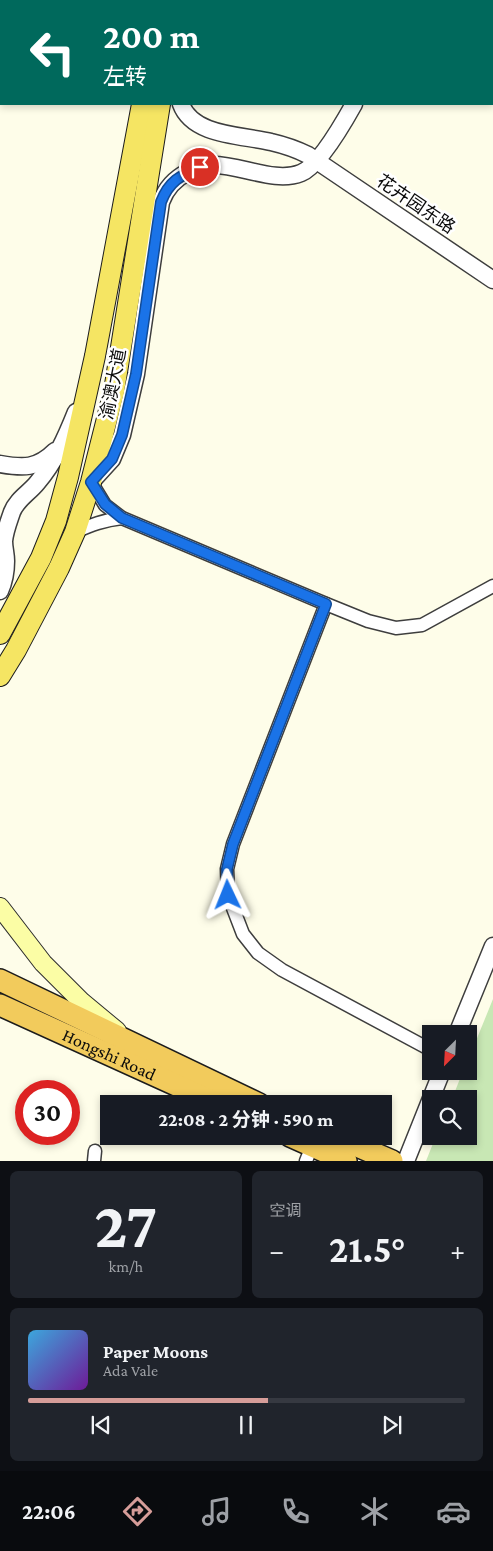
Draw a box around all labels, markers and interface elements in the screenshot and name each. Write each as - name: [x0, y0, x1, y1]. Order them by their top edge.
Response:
- text: 200 m: [103, 17, 200, 56]
- icon: left: [20, 20, 85, 85]
- text: 左转: [103, 64, 147, 89]
- pin: [179, 146, 221, 188]
- icon: arrive: [186, 153, 214, 181]
- street label: 花卉园东路: [373, 171, 459, 237]
- street label: 渝澳大道: [96, 347, 130, 421]
- position arrow: [201, 868, 253, 920]
- street label: Hongshi Road: [59, 1025, 160, 1085]
- north arrow: [422, 1025, 478, 1080]
- map controls: [422, 1025, 477, 1145]
- speed limit sign: 30: [15, 1080, 80, 1145]
- button: search: [422, 1090, 477, 1145]
- text: 22:08 · 2 分钟 · 590 m: [159, 1109, 333, 1130]
- text: 27: [94, 1189, 157, 1261]
- text: 空调: [270, 1202, 302, 1219]
- text: 21.5°: [329, 1228, 406, 1270]
- text: −: [270, 1235, 284, 1266]
- text: +: [450, 1235, 465, 1266]
- text: km/h: [109, 1258, 143, 1275]
- text: Paper Moons: [103, 1341, 208, 1362]
- text: Ada Vale: [103, 1362, 158, 1379]
- icon: previous: [87, 1411, 115, 1439]
- icon: pause: [232, 1411, 260, 1439]
- icon: next: [378, 1411, 406, 1439]
- icon: directions: [120, 1494, 155, 1529]
- icon: music: [199, 1494, 234, 1529]
- icon: phone: [278, 1494, 313, 1529]
- icon: climate: [357, 1494, 392, 1529]
- icon: car: [436, 1494, 471, 1529]
- text: 22:06: [22, 1499, 76, 1524]

